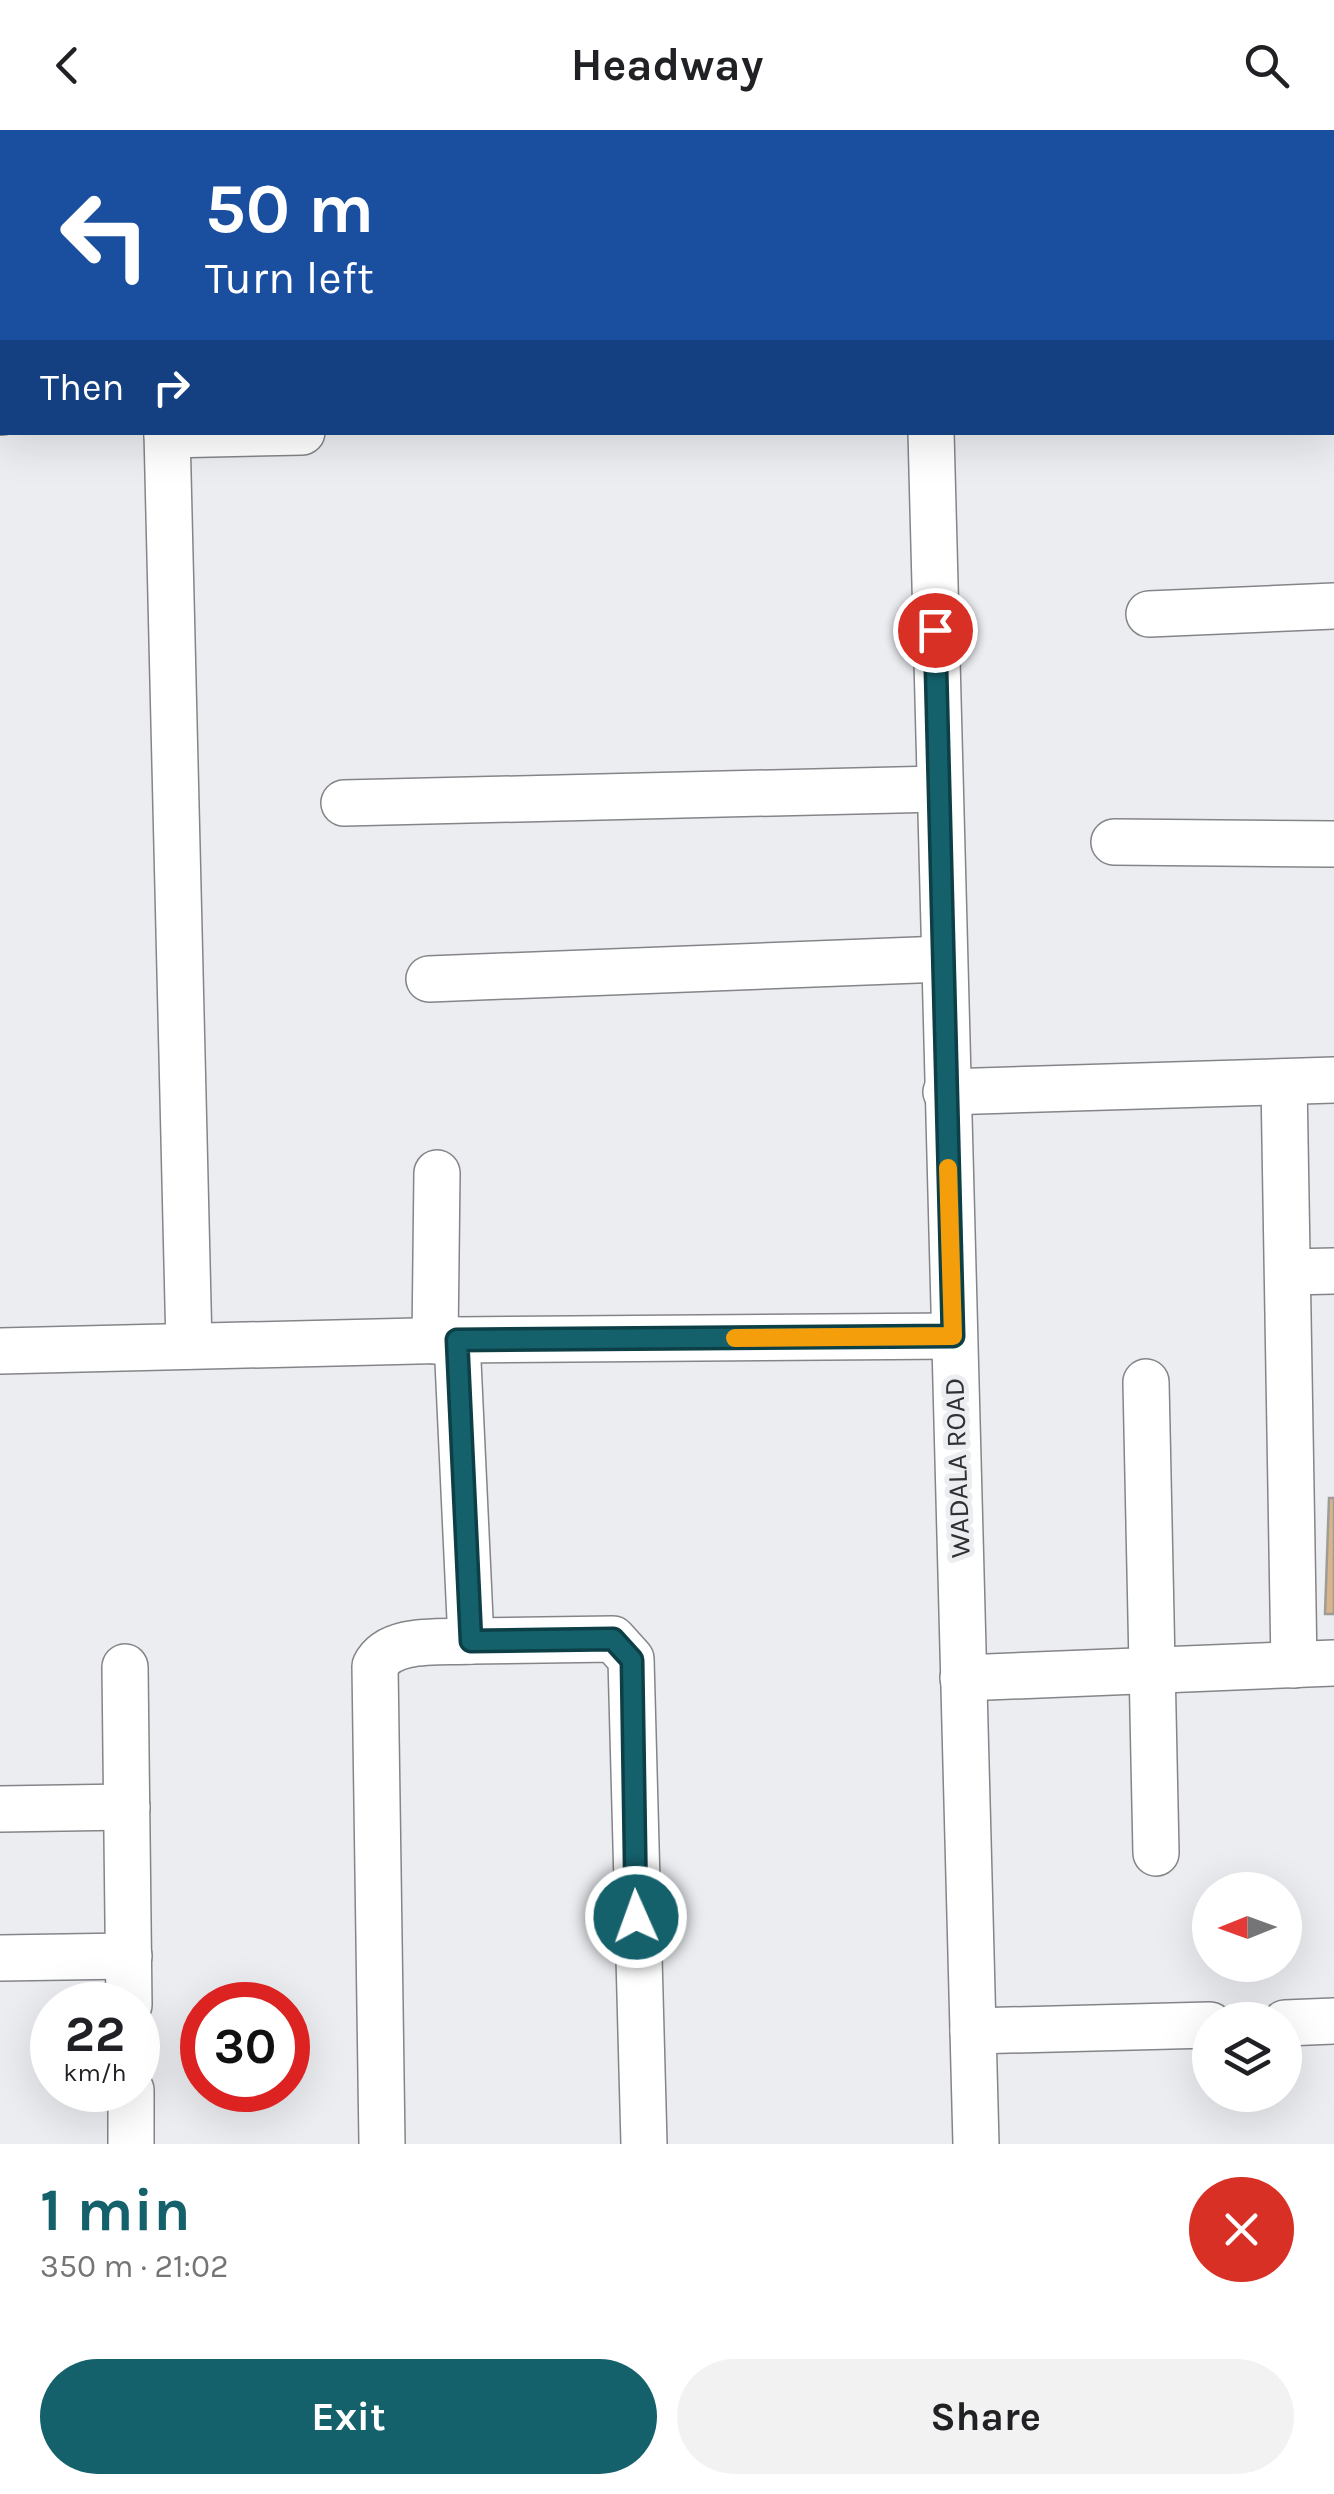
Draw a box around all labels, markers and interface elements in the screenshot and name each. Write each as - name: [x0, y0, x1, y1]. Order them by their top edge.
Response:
- icon: back: [40, 38, 95, 93]
- icon: search: [1239, 38, 1294, 93]
- text: Headway: [571, 39, 763, 91]
- text: 50 m: [205, 168, 374, 250]
- icon: left: [40, 170, 170, 300]
- text: Turn left: [205, 252, 374, 304]
- icon: right: [144, 360, 199, 415]
- text: Then: [40, 365, 124, 410]
- pin: [893, 588, 978, 673]
- icon: arrive: [908, 603, 963, 658]
- street label: WADALA ROAD: [937, 1377, 977, 1559]
- position arrow: [584, 1865, 688, 1969]
- north arrow: [1192, 1872, 1302, 1982]
- map controls: [1192, 1872, 1302, 2112]
- speed limit sign: 30: [180, 1982, 310, 2112]
- button: layers: [1192, 2002, 1302, 2112]
- text: 22: [65, 2005, 125, 2064]
- text: km/h: [63, 2058, 127, 2087]
- text: 1 min: [40, 2175, 191, 2245]
- button: close: [1189, 2177, 1294, 2282]
- text: 350 m · 21:02: [40, 2248, 228, 2285]
- button: Exit: [40, 2359, 657, 2474]
- button: Share: [677, 2359, 1294, 2474]

